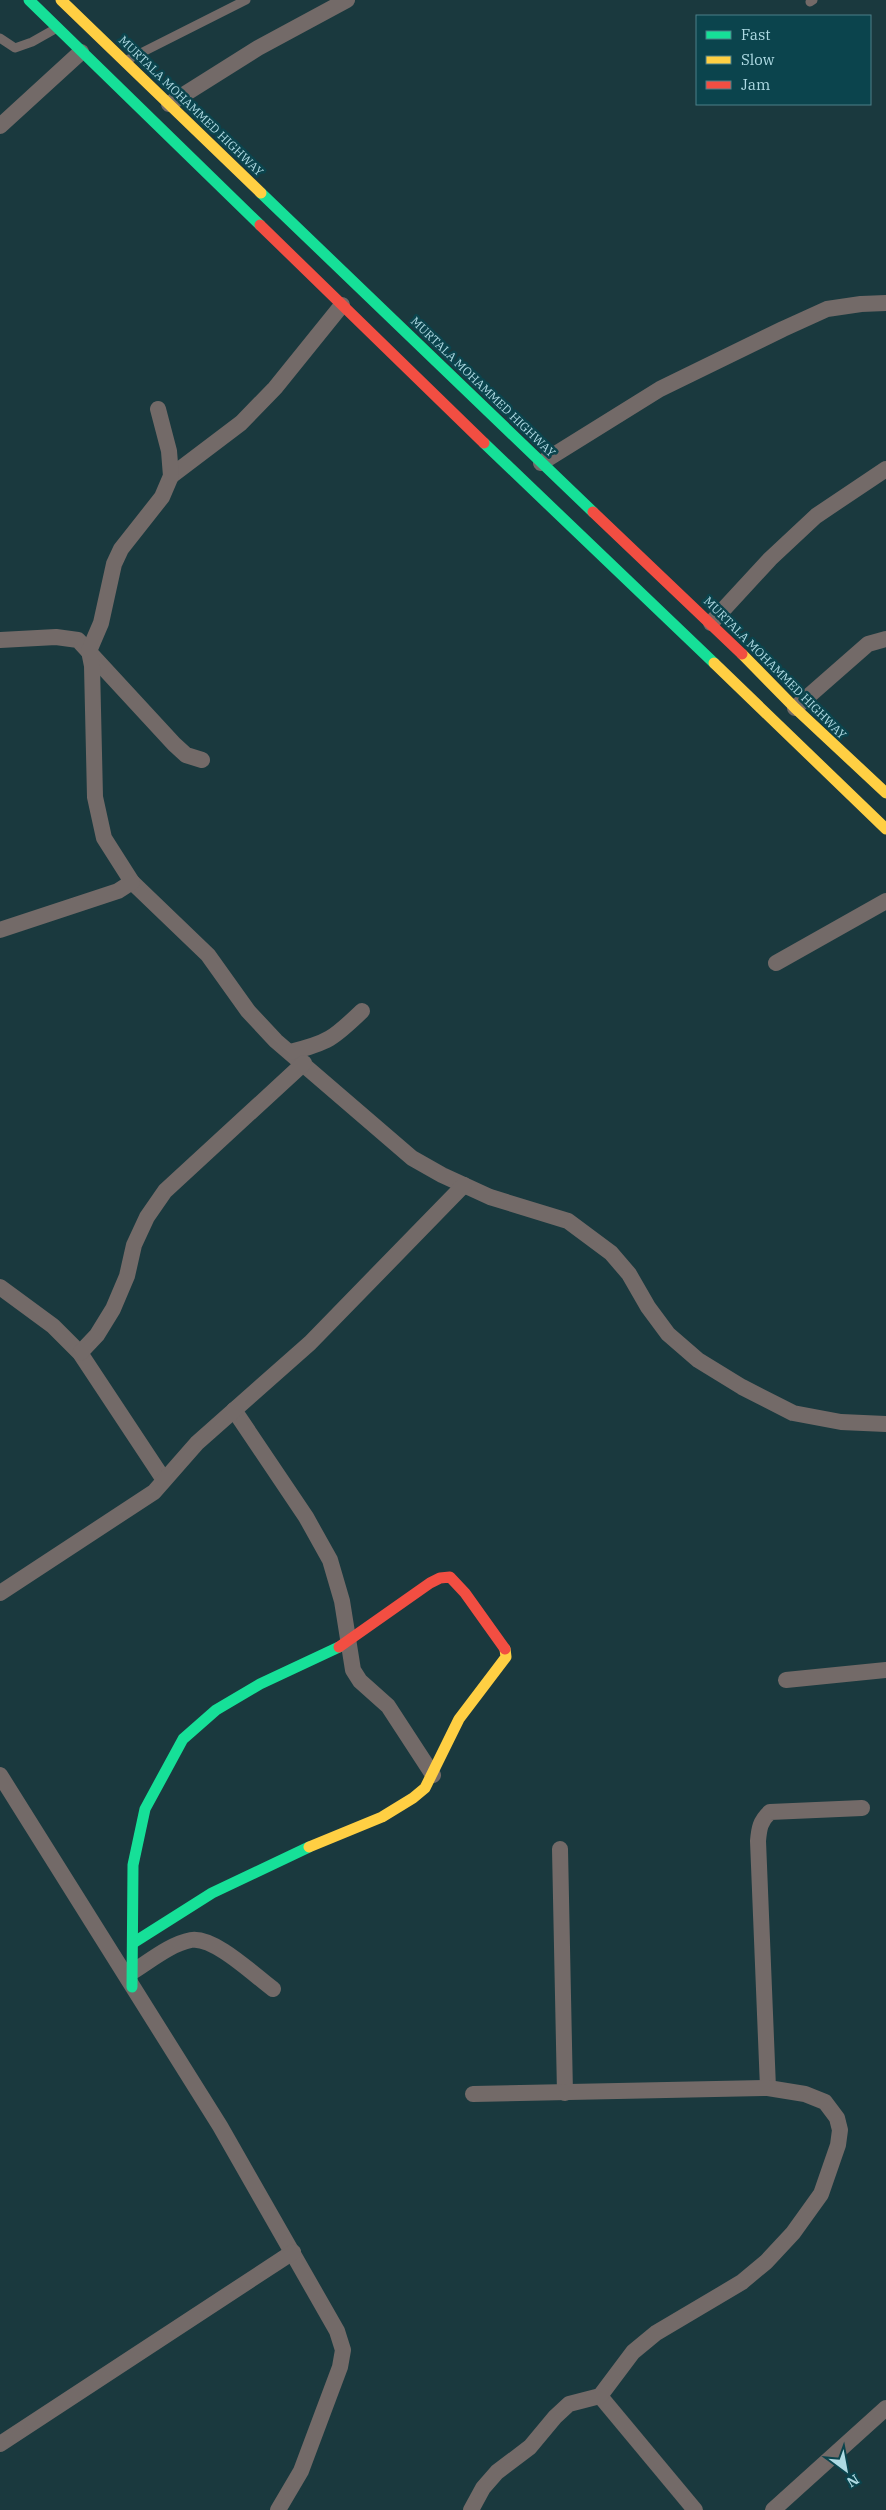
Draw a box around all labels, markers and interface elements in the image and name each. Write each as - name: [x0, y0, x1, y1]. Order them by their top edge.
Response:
- legend: [696, 15, 871, 105]
- text: Fast: [741, 25, 771, 44]
- street label: MURTALA MOHAMMED HIGHWAY: [116, 32, 267, 179]
- text: Slow: [741, 50, 775, 69]
- text: Jam: [741, 75, 770, 94]
- street label: MURTALA MOHAMMED HIGHWAY: [408, 313, 559, 460]
- street label: MURTALA MOHAMMED HIGHWAY: [701, 593, 850, 742]
- north arrow: [821, 2445, 871, 2495]
- text: N: [843, 2470, 862, 2492]

